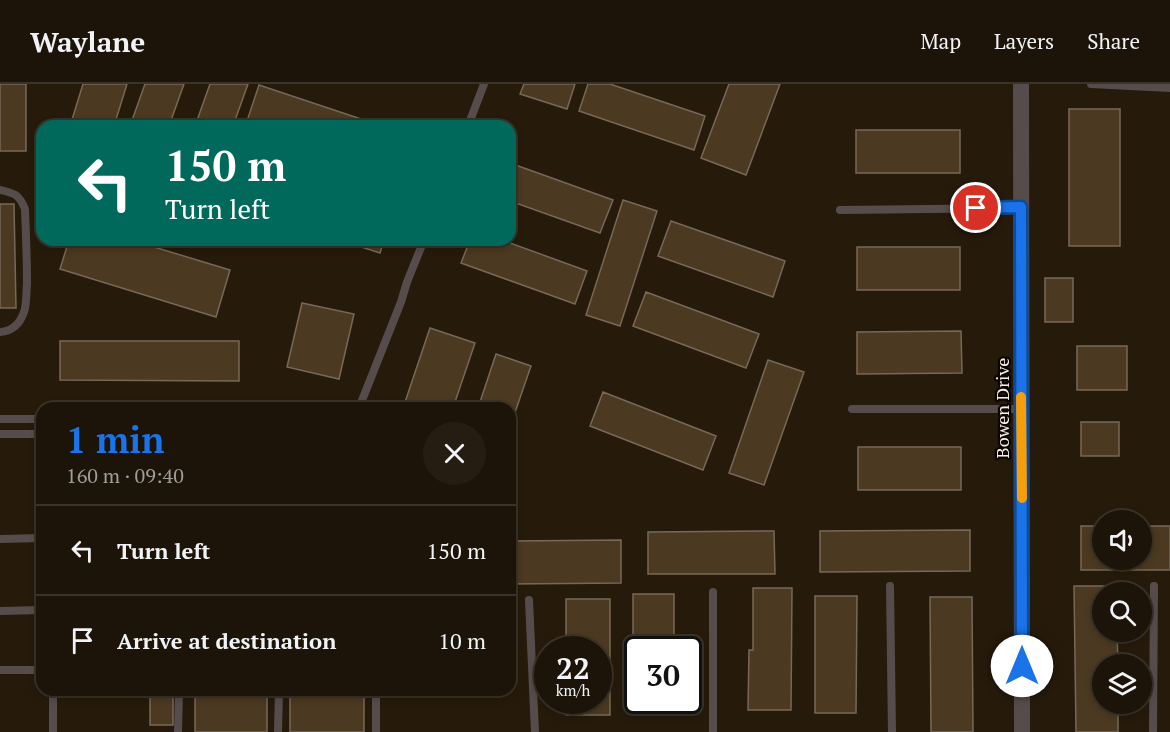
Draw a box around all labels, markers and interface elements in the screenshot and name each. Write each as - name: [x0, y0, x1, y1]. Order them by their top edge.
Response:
- text: Waylane: [30, 23, 145, 60]
- text: Map: [920, 27, 961, 55]
- text: Layers: [994, 27, 1054, 55]
- text: Share: [1087, 27, 1140, 55]
- text: 150 m: [165, 137, 286, 193]
- icon: left: [66, 144, 144, 222]
- pin: [950, 182, 1001, 233]
- text: Turn left: [165, 191, 270, 227]
- icon: arrive: [959, 191, 992, 224]
- street label: Bowen Drive: [990, 358, 1014, 458]
- text: 1 min: [66, 416, 164, 463]
- button: close: [423, 422, 486, 485]
- text: 160 m · 09:40: [66, 462, 184, 489]
- map controls: [1092, 510, 1152, 714]
- button: sound: [1092, 510, 1152, 570]
- icon: left: [66, 534, 99, 567]
- text: Turn left: [117, 536, 210, 565]
- text: 150 m: [426, 536, 486, 565]
- button: search: [1092, 582, 1152, 642]
- icon: arrive: [66, 624, 99, 657]
- text: Arrive at destination: [117, 626, 336, 655]
- text: 10 m: [438, 626, 486, 655]
- position arrow: [990, 634, 1054, 698]
- speed limit sign: 30: [624, 636, 702, 714]
- text: 22: [556, 648, 590, 688]
- button: layers: [1092, 654, 1152, 714]
- text: km/h: [556, 680, 590, 700]

